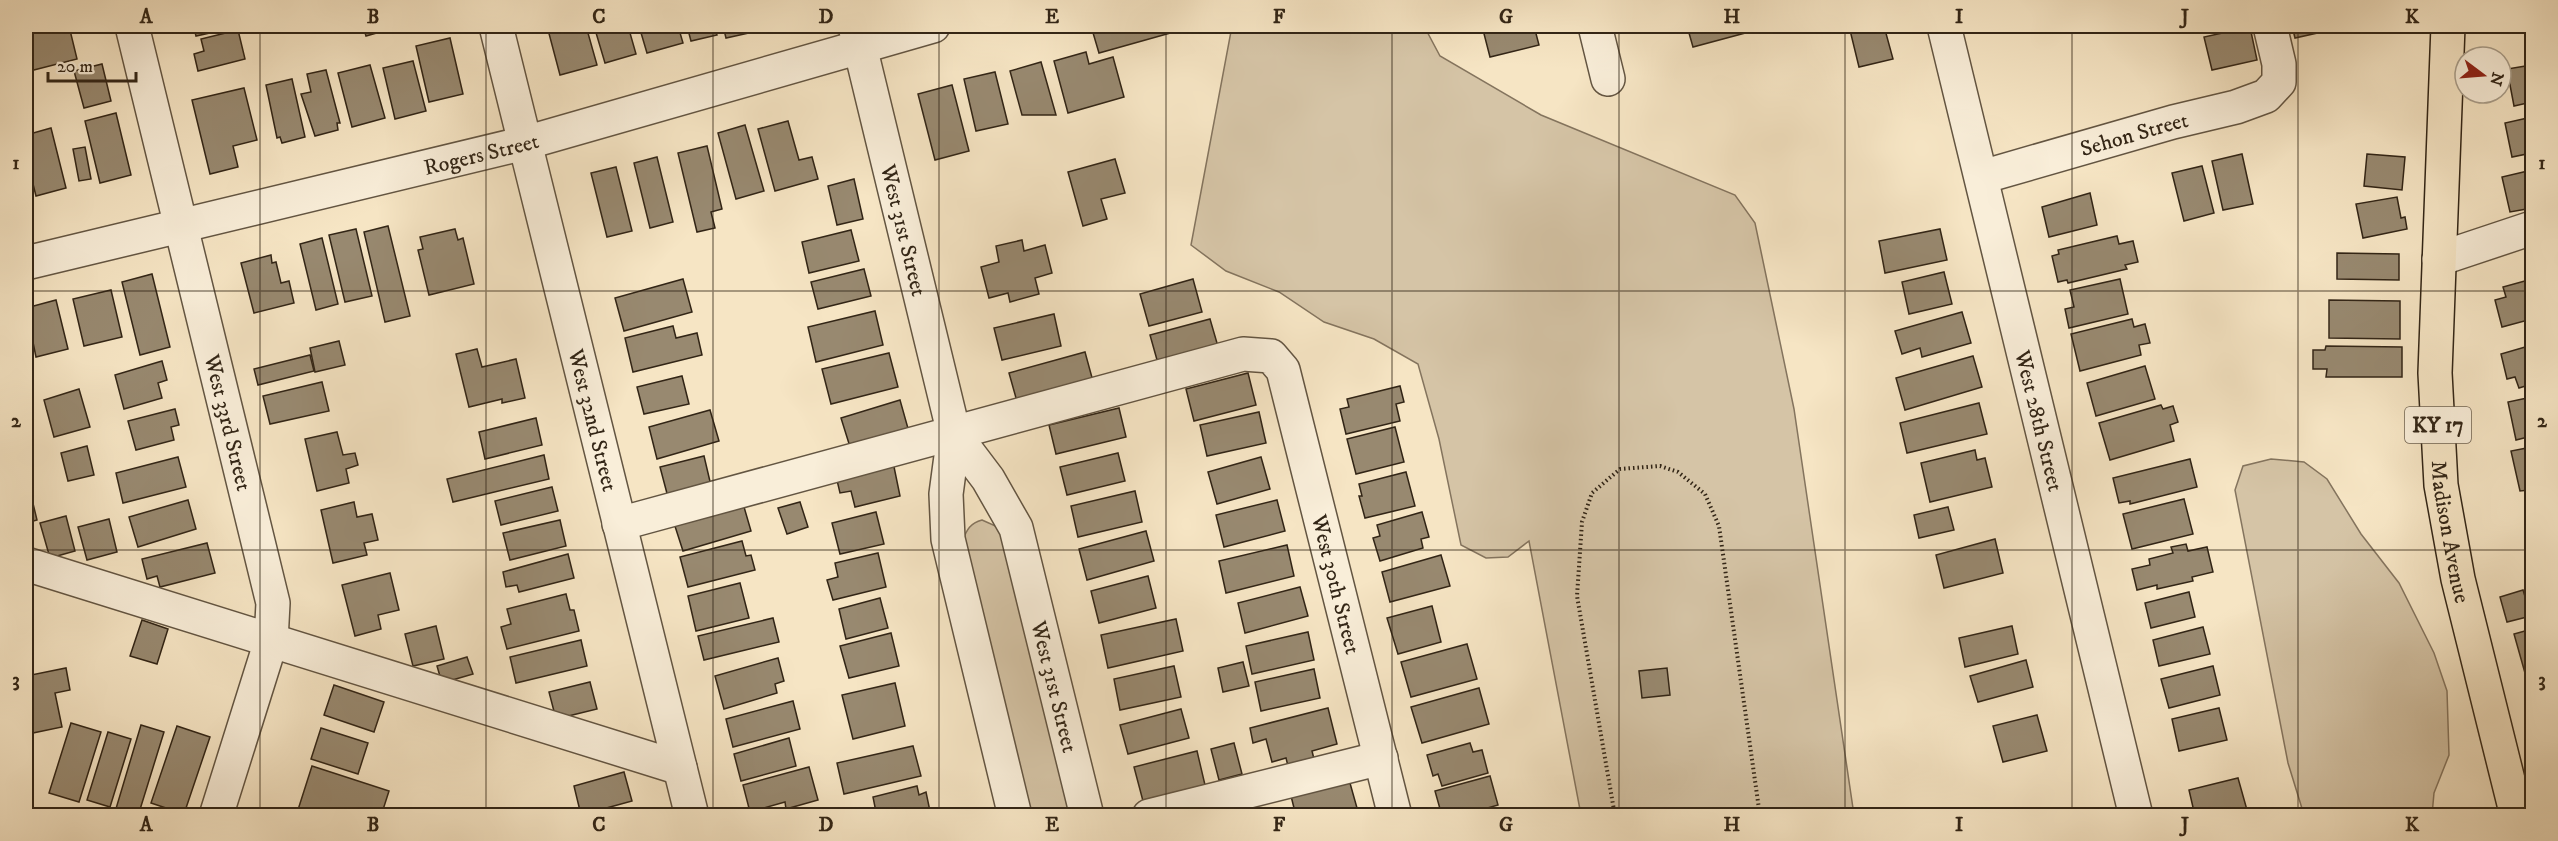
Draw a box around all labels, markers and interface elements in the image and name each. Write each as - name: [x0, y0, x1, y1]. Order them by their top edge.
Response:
- text: A: [139, 5, 154, 30]
- text: B: [367, 5, 379, 30]
- text: C: [592, 5, 606, 30]
- text: D: [819, 5, 834, 30]
- text: E: [1045, 5, 1059, 30]
- text: F: [1273, 5, 1286, 30]
- text: G: [1499, 5, 1513, 30]
- text: H: [1724, 5, 1741, 30]
- text: I: [1955, 5, 1963, 30]
- text: J: [2179, 5, 2189, 30]
- text: K: [2405, 5, 2420, 30]
- scale bar: [48, 45, 136, 83]
- north arrow: [2453, 45, 2513, 105]
- text: 20 m: [57, 56, 93, 78]
- text: N: [2485, 70, 2508, 88]
- street label: Sehon Street: [2077, 107, 2191, 163]
- street label: Rogers Street: [421, 128, 542, 182]
- text: 1: [12, 151, 20, 176]
- text: 1: [2538, 151, 2546, 176]
- street label: West 31st Street: [874, 161, 932, 299]
- street label: West 32nd Street: [561, 346, 623, 494]
- street label: West 28th Street: [2008, 346, 2069, 494]
- street label: West 33rd Street: [197, 351, 257, 494]
- road number: KY 17: [2405, 407, 2471, 443]
- text: 2: [11, 409, 22, 434]
- text: 2: [2537, 409, 2548, 434]
- street label: Madison Avenue: [2425, 460, 2475, 606]
- street label: West 30th Street: [1305, 511, 1366, 657]
- street label: West 31st Street: [1024, 617, 1083, 755]
- text: 3: [12, 668, 20, 693]
- text: 3: [2538, 668, 2546, 693]
- text: A: [139, 813, 154, 838]
- text: B: [367, 813, 379, 838]
- text: C: [592, 813, 606, 838]
- text: D: [819, 813, 834, 838]
- text: E: [1045, 813, 1059, 838]
- text: F: [1273, 813, 1286, 838]
- text: G: [1499, 813, 1513, 838]
- text: H: [1724, 813, 1741, 838]
- text: I: [1955, 813, 1963, 838]
- text: J: [2179, 813, 2189, 838]
- text: K: [2405, 813, 2420, 838]

